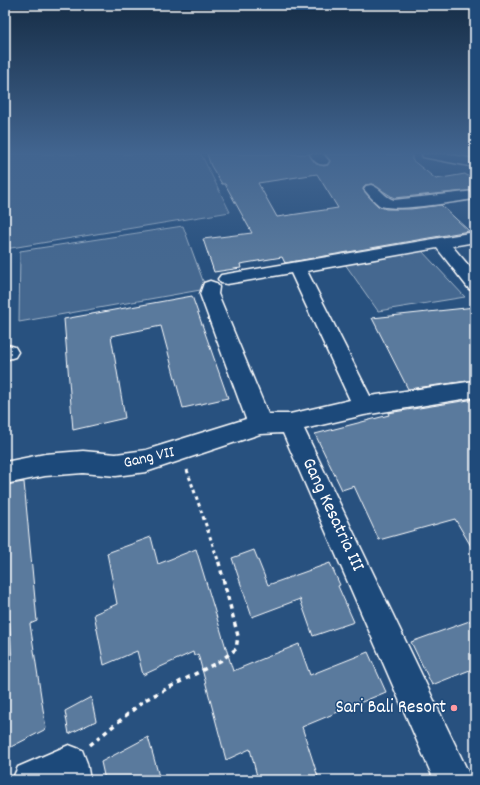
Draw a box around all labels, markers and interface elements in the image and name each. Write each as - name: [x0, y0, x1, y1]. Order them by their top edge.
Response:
- street label: Gang VII: [121, 441, 177, 475]
- street label: Gang Kesatria III: [294, 454, 370, 576]
- place label: Sari Bali Resort: [335, 695, 446, 722]
- marker: Sari Bali Resort: [449, 703, 459, 713]

